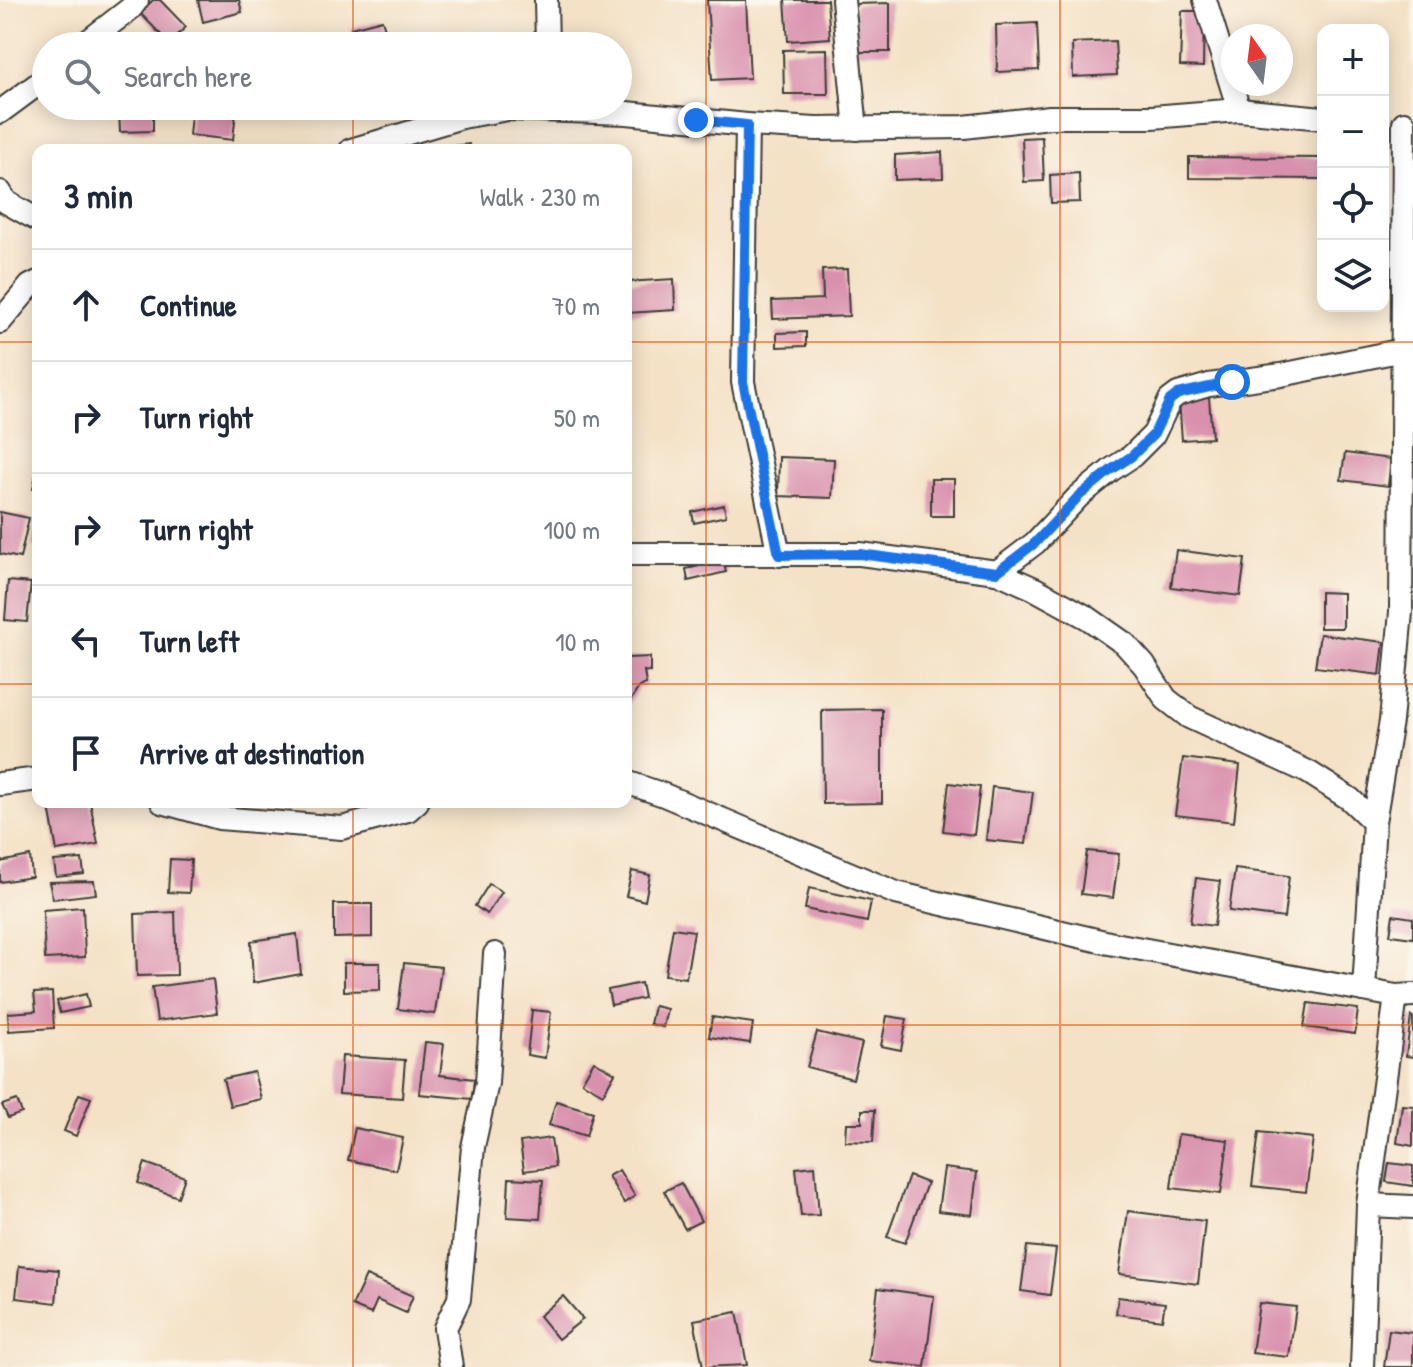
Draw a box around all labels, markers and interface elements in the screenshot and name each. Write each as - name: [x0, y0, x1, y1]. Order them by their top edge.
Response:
- north arrow: [1221, 24, 1293, 96]
- map controls: [1317, 24, 1389, 312]
- button: +: [1317, 24, 1389, 96]
- search box: [32, 32, 632, 120]
- icon: search: [60, 54, 104, 98]
- text: Search here: [124, 56, 252, 96]
- button: −: [1317, 96, 1389, 168]
- route end: [678, 102, 714, 138]
- button: locate: [1317, 168, 1389, 240]
- text: 3 min: [64, 173, 133, 219]
- text: Walk · 230 m: [480, 179, 600, 214]
- button: layers: [1317, 240, 1389, 312]
- icon: ahead: [64, 283, 108, 327]
- text: Continue: [140, 285, 237, 325]
- text: 70 m: [552, 288, 600, 323]
- route start: [1214, 364, 1250, 400]
- icon: right: [64, 395, 108, 439]
- text: Turn right: [140, 397, 253, 437]
- text: 50 m: [554, 400, 600, 435]
- icon: right: [64, 507, 108, 551]
- text: Turn right: [140, 509, 253, 549]
- text: 100 m: [544, 512, 600, 547]
- icon: left: [64, 619, 108, 663]
- text: Turn left: [140, 621, 239, 661]
- text: 10 m: [555, 624, 600, 659]
- icon: arrive: [64, 731, 108, 775]
- text: Arrive at destination: [140, 733, 365, 773]

